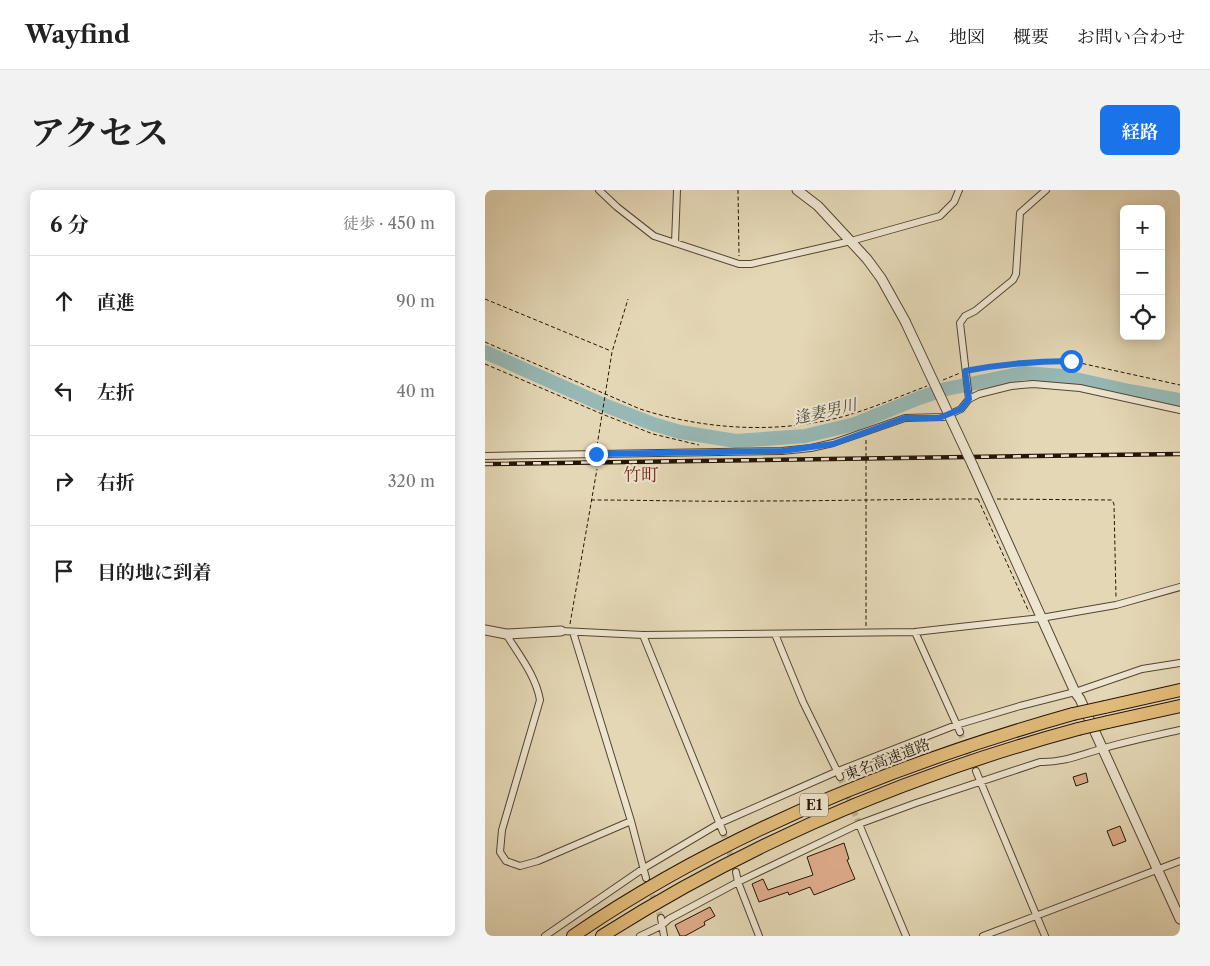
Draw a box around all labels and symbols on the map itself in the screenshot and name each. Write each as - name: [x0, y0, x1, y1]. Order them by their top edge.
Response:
- route start: [1060, 350, 1083, 373]
- water label: 逢妻男川: [792, 394, 860, 428]
- route end: [585, 443, 608, 466]
- district label: 竹町: [623, 464, 659, 486]
- street label: 東名高速道路: [842, 734, 932, 784]
- road number: E1: [800, 794, 828, 816]

